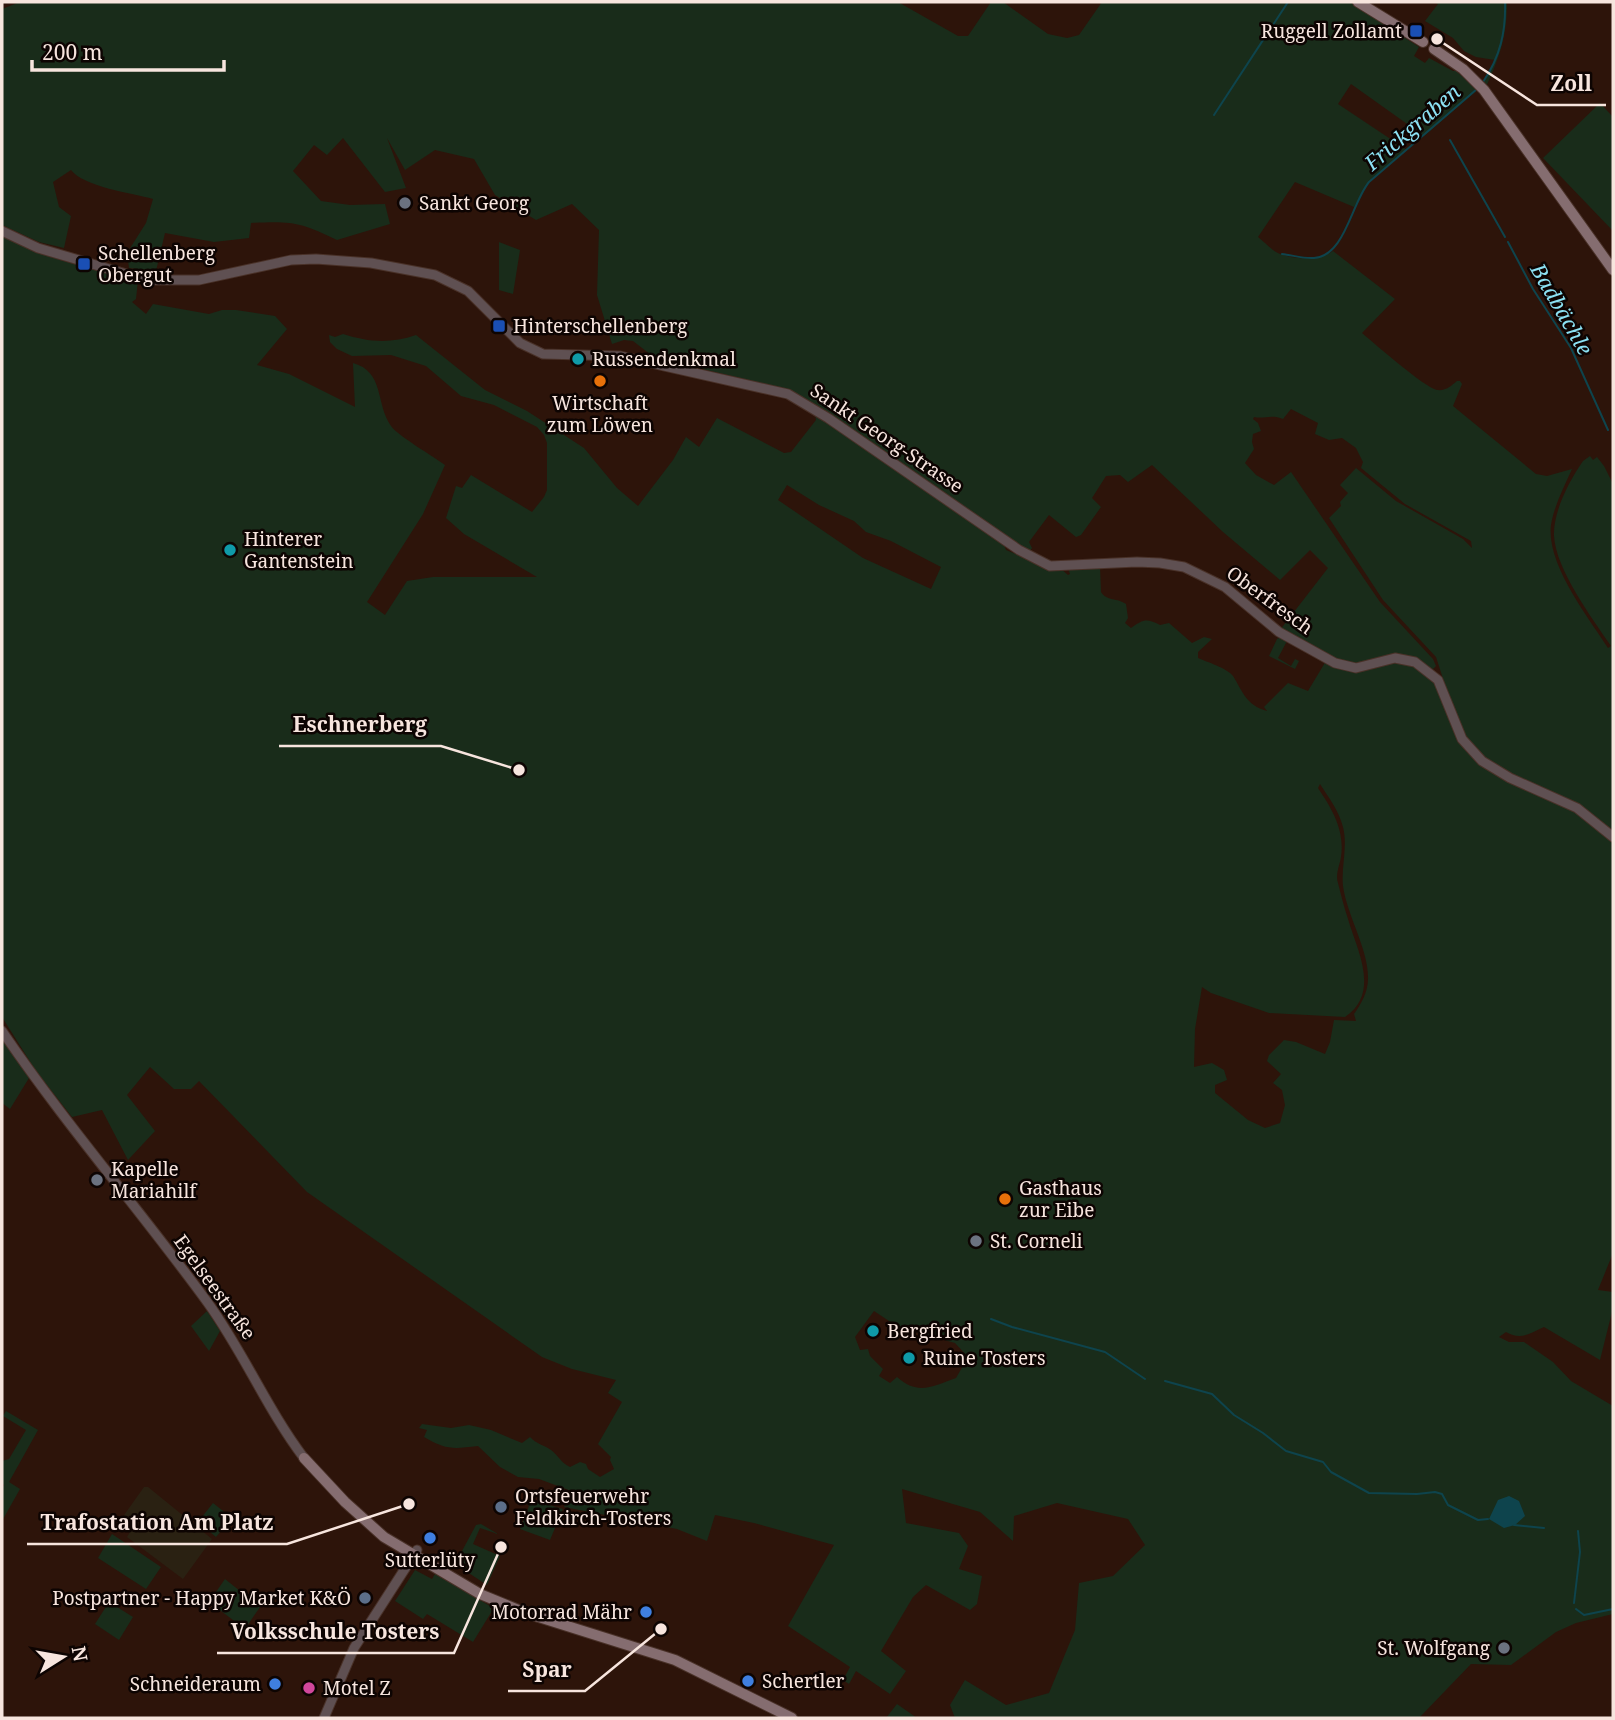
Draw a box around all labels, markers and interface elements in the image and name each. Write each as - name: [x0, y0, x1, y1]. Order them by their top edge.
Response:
- place label: Ruggell Zollamt: [1261, 18, 1402, 44]
- marker: Ruggell Zollamt: [1408, 23, 1424, 39]
- scale bar: [32, 28, 224, 72]
- text: 200 m: [42, 38, 103, 66]
- callout: Zoll: [1537, 63, 1606, 105]
- text: Zoll: [1550, 69, 1592, 97]
- water label: Frickgraben: [1357, 77, 1466, 177]
- place label: Sankt Georg: [419, 190, 529, 216]
- marker: Sankt Georg: [397, 195, 413, 211]
- place label: Schellenberg Obergut: [98, 240, 215, 288]
- marker: Schellenberg Obergut: [76, 256, 92, 272]
- water label: Badbächle: [1524, 257, 1600, 360]
- place label: Hinterschellenberg: [513, 313, 688, 339]
- marker: Hinterschellenberg: [491, 318, 507, 334]
- place label: Russendenkmal: [592, 346, 736, 372]
- marker: Russendenkmal: [570, 351, 586, 367]
- marker: Wirtschaft zum Löwen: [592, 373, 608, 389]
- street label: Sankt Georg-Strasse: [805, 377, 969, 499]
- place label: Wirtschaft zum Löwen: [547, 390, 653, 438]
- place label: Hinterer Gantenstein: [244, 526, 353, 574]
- marker: Hinterer Gantenstein: [222, 542, 238, 558]
- street label: Oberfresch: [1222, 560, 1318, 640]
- callout: Eschnerberg: [279, 704, 441, 746]
- text: Eschnerberg: [293, 710, 427, 738]
- place label: Kapelle Mariahilf: [111, 1156, 198, 1204]
- marker: Kapelle Mariahilf: [89, 1172, 105, 1188]
- place label: Gasthaus zur Eibe: [1019, 1175, 1102, 1223]
- marker: Gasthaus zur Eibe: [997, 1191, 1013, 1207]
- place label: St. Corneli: [990, 1228, 1083, 1254]
- street label: Egelseestraße: [168, 1229, 262, 1345]
- marker: St. Corneli: [968, 1233, 984, 1249]
- place label: Bergfried: [887, 1318, 973, 1344]
- marker: Bergfried: [865, 1323, 881, 1339]
- place label: Ruine Tosters: [923, 1345, 1046, 1371]
- marker: Ruine Tosters: [901, 1350, 917, 1366]
- place label: Ortsfeuerwehr Feldkirch-Tosters: [515, 1483, 671, 1531]
- marker: Ortsfeuerwehr Feldkirch-Tosters: [493, 1499, 509, 1515]
- callout: Trafostation Am Platz: [27, 1502, 287, 1544]
- text: Trafostation Am Platz: [41, 1508, 273, 1536]
- marker: Sutterlüty: [422, 1530, 438, 1546]
- place label: Sutterlüty: [385, 1547, 475, 1573]
- place label: Postpartner - Happy Market K&Ö: [52, 1585, 351, 1611]
- marker: Postpartner - Happy Market K&Ö: [357, 1590, 373, 1606]
- place label: Motorrad Mähr: [491, 1599, 632, 1625]
- marker: Motorrad Mähr: [638, 1604, 654, 1620]
- callout: Volksschule Tosters: [217, 1611, 454, 1653]
- text: Volksschule Tosters: [231, 1617, 439, 1645]
- north arrow: [28, 1622, 98, 1692]
- place label: St. Wolfgang: [1377, 1635, 1490, 1661]
- marker: St. Wolfgang: [1496, 1640, 1512, 1656]
- text: N: [65, 1644, 94, 1664]
- callout: Spar: [508, 1649, 585, 1691]
- text: Spar: [522, 1655, 572, 1683]
- place label: Schertler: [762, 1668, 845, 1694]
- place label: Schneideraum: [130, 1671, 261, 1697]
- marker: Schertler: [740, 1673, 756, 1689]
- place label: Motel Z: [323, 1675, 391, 1701]
- marker: Schneideraum: [267, 1676, 283, 1692]
- marker: Motel Z: [301, 1680, 317, 1696]

